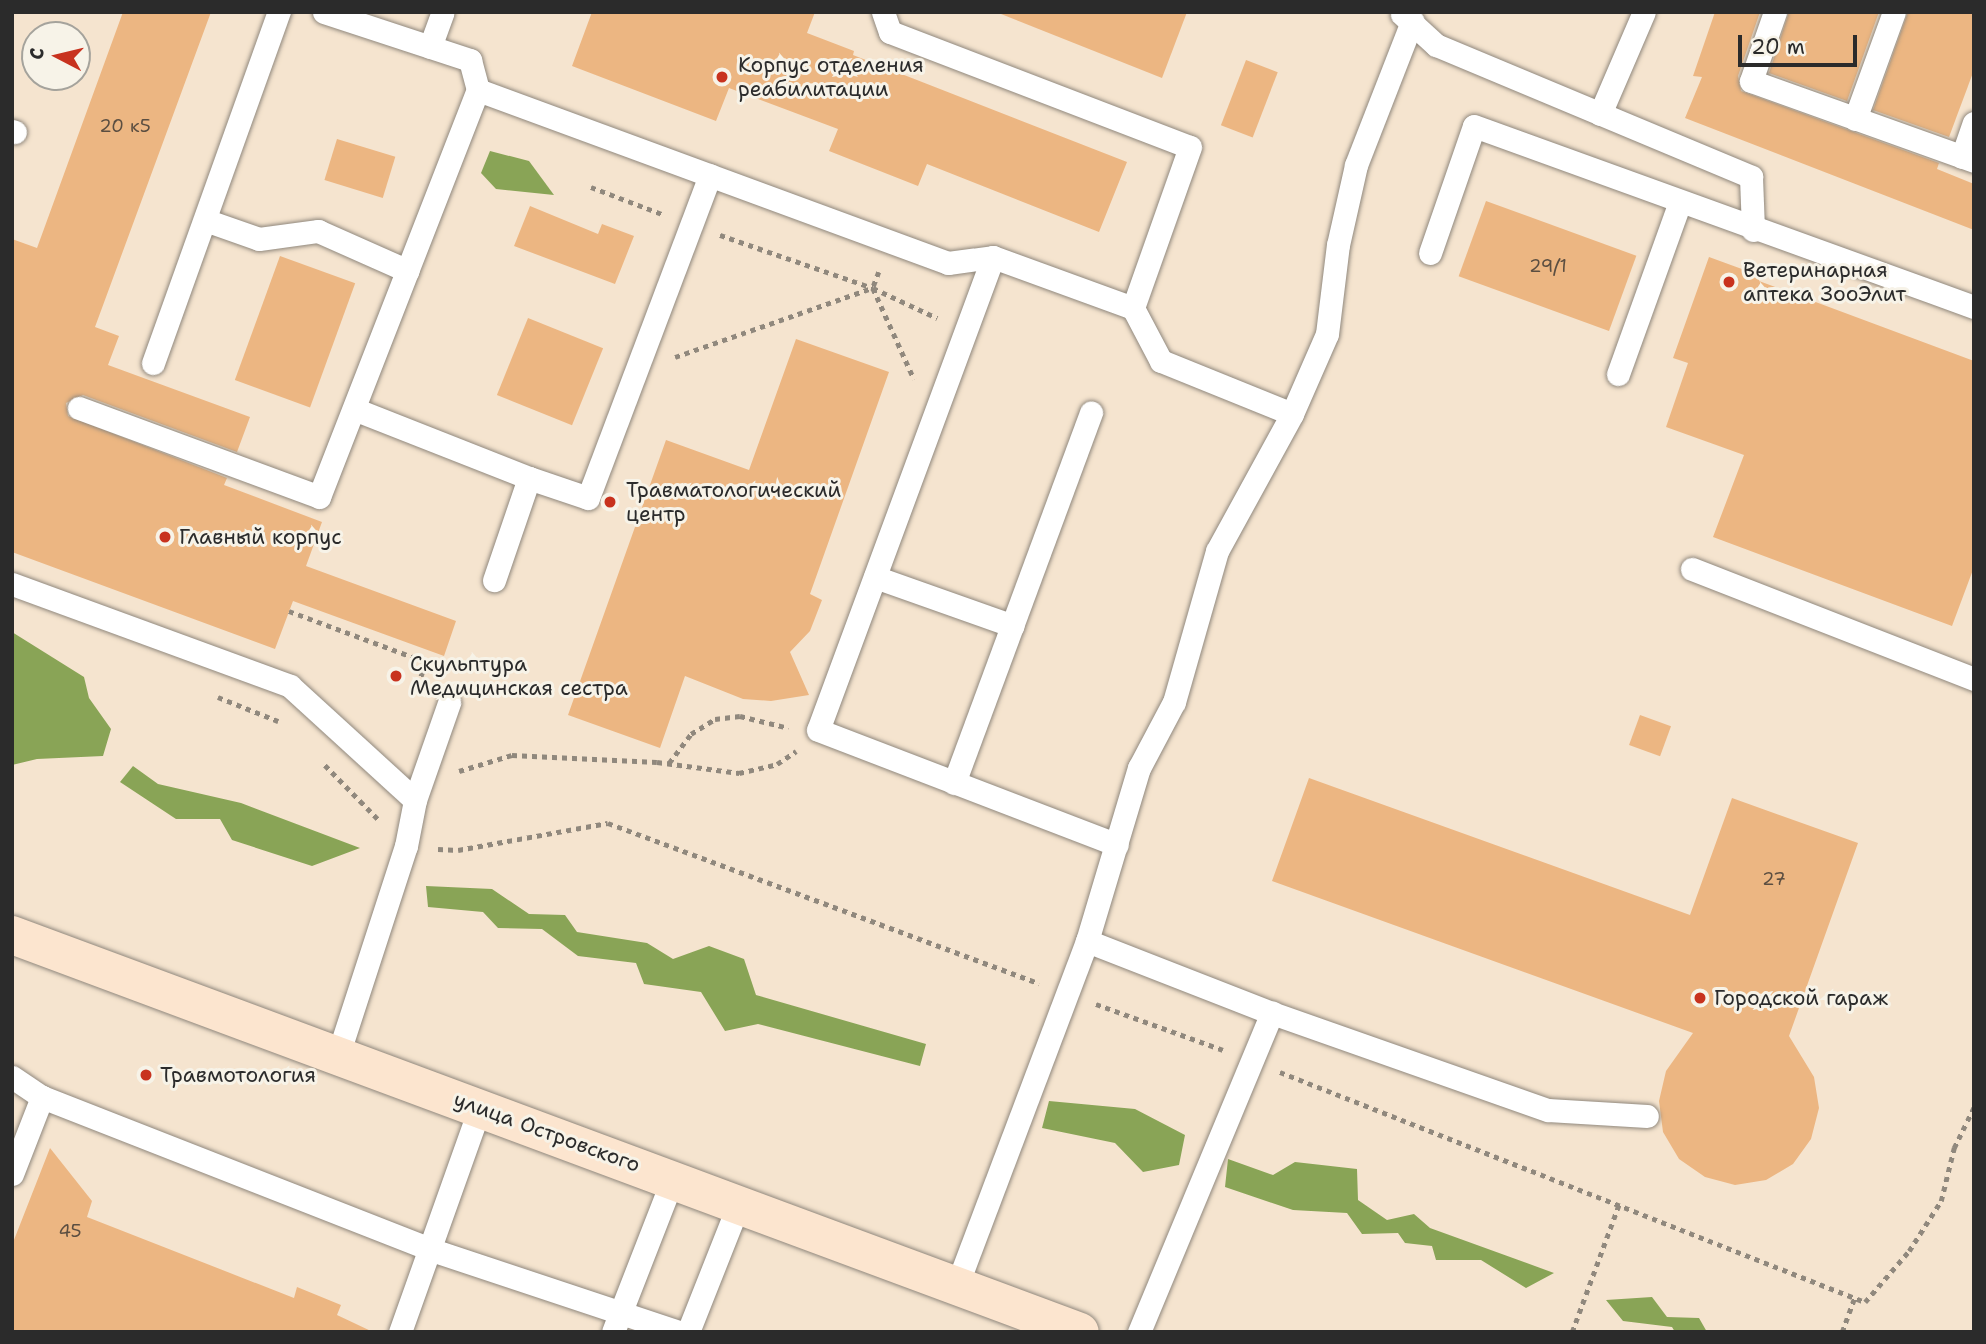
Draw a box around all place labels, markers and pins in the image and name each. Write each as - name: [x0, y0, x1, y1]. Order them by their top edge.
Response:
- place label: Корпус отделения реабилитации: [738, 52, 924, 102]
- marker: Корпус отделения реабилитации: [712, 67, 732, 87]
- place label: Ветеринарная аптека ЗооЭлит: [1743, 257, 1906, 307]
- marker: Ветеринарная аптека ЗооЭлит: [1721, 274, 1737, 290]
- place label: Травматологический центр: [626, 477, 841, 527]
- marker: Травматологический центр: [600, 492, 620, 512]
- place label: Главный корпус: [179, 524, 342, 550]
- marker: Главный корпус: [157, 529, 173, 545]
- place label: Скульптура Медицинская сестра: [410, 651, 628, 701]
- marker: Скульптура Медицинская сестра: [388, 668, 404, 684]
- place label: Городской гараж: [1714, 985, 1888, 1011]
- marker: Городской гараж: [1692, 990, 1708, 1006]
- place label: Травмотология: [160, 1062, 316, 1088]
- marker: Травмотология: [138, 1067, 154, 1083]

